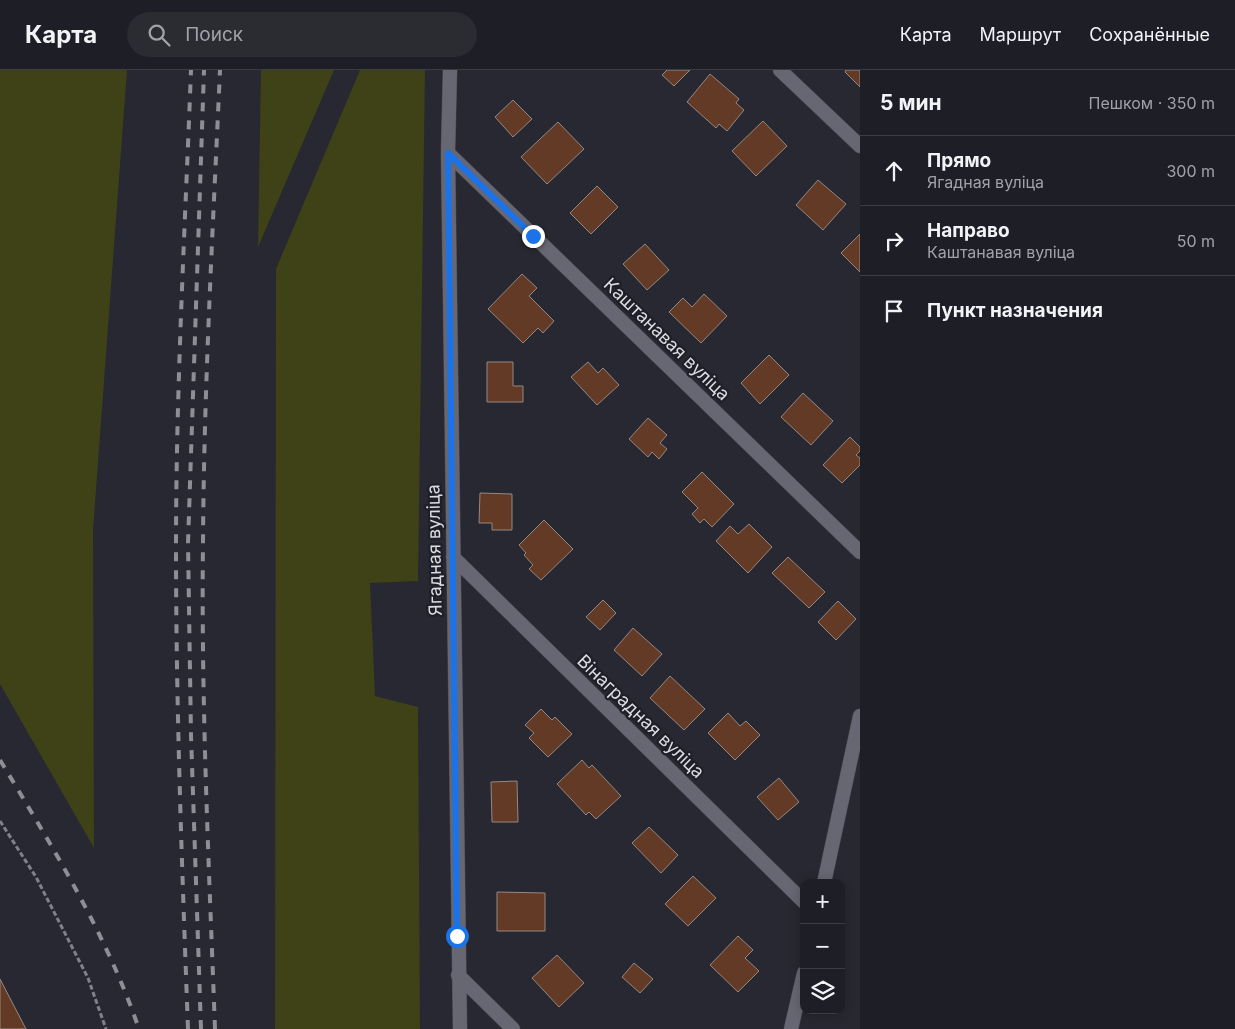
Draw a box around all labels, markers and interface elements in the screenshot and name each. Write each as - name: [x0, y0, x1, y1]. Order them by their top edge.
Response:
- search box: [127, 12, 477, 57]
- text: Карта: [25, 20, 97, 49]
- icon: search: [145, 21, 173, 49]
- text: Поиск: [185, 23, 243, 46]
- text: Карта: [900, 24, 952, 45]
- text: Маршрут: [980, 24, 1061, 45]
- text: Сохранённые: [1089, 24, 1210, 45]
- text: 5 мин: [880, 90, 942, 115]
- text: Пешком · 350 m: [1089, 93, 1215, 113]
- text: Прямо: [927, 149, 991, 172]
- icon: ahead: [880, 157, 908, 185]
- text: 300 m: [1166, 161, 1215, 181]
- text: Ягадная вуліца: [927, 172, 1044, 192]
- text: Направо: [927, 219, 1010, 242]
- route end: [522, 225, 545, 248]
- icon: right: [880, 227, 908, 255]
- text: 50 m: [1177, 231, 1215, 251]
- text: Каштанавая вуліца: [927, 242, 1075, 262]
- street label: Каштанавая вуліца: [600, 274, 734, 404]
- icon: arrive: [880, 297, 908, 325]
- text: Пункт назначения: [927, 299, 1103, 322]
- street label: Ягадная вуліца: [422, 484, 446, 616]
- street label: Вінаградная вуліца: [573, 650, 709, 782]
- map controls: [800, 879, 845, 1014]
- button: +: [800, 879, 845, 924]
- button: −: [800, 924, 845, 969]
- route start: [446, 925, 469, 948]
- button: layers: [800, 969, 845, 1014]

